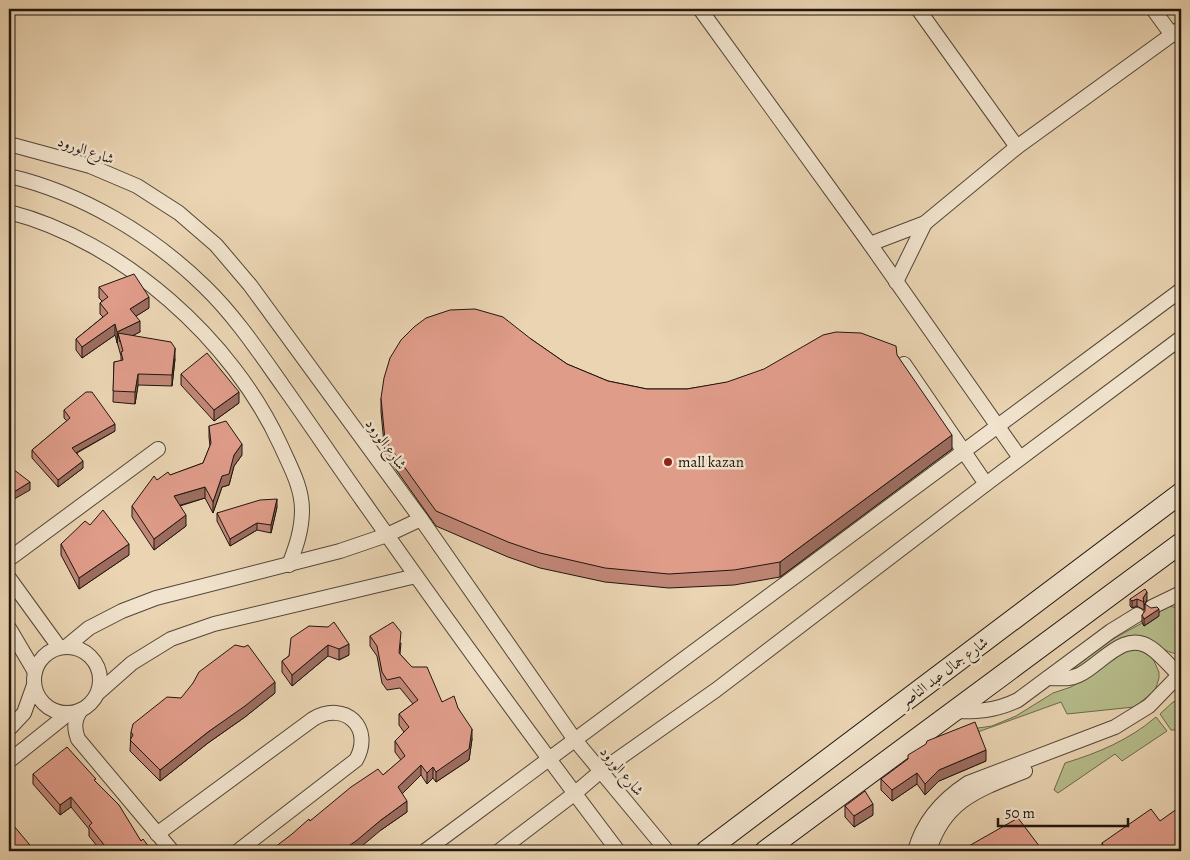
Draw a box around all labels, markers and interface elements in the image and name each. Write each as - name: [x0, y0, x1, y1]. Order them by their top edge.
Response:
- street label: شارع الورود: [54, 131, 117, 172]
- street label: شارع الورود: [358, 414, 411, 475]
- place label: mall kazan: [678, 452, 744, 472]
- marker: mall kazan: [662, 456, 674, 468]
- street label: شارع جمال عبد الناصر: [894, 632, 994, 715]
- street label: شارع الورود: [593, 742, 649, 802]
- scale bar: [998, 795, 1128, 827]
- text: 50 m: [1005, 803, 1035, 823]

